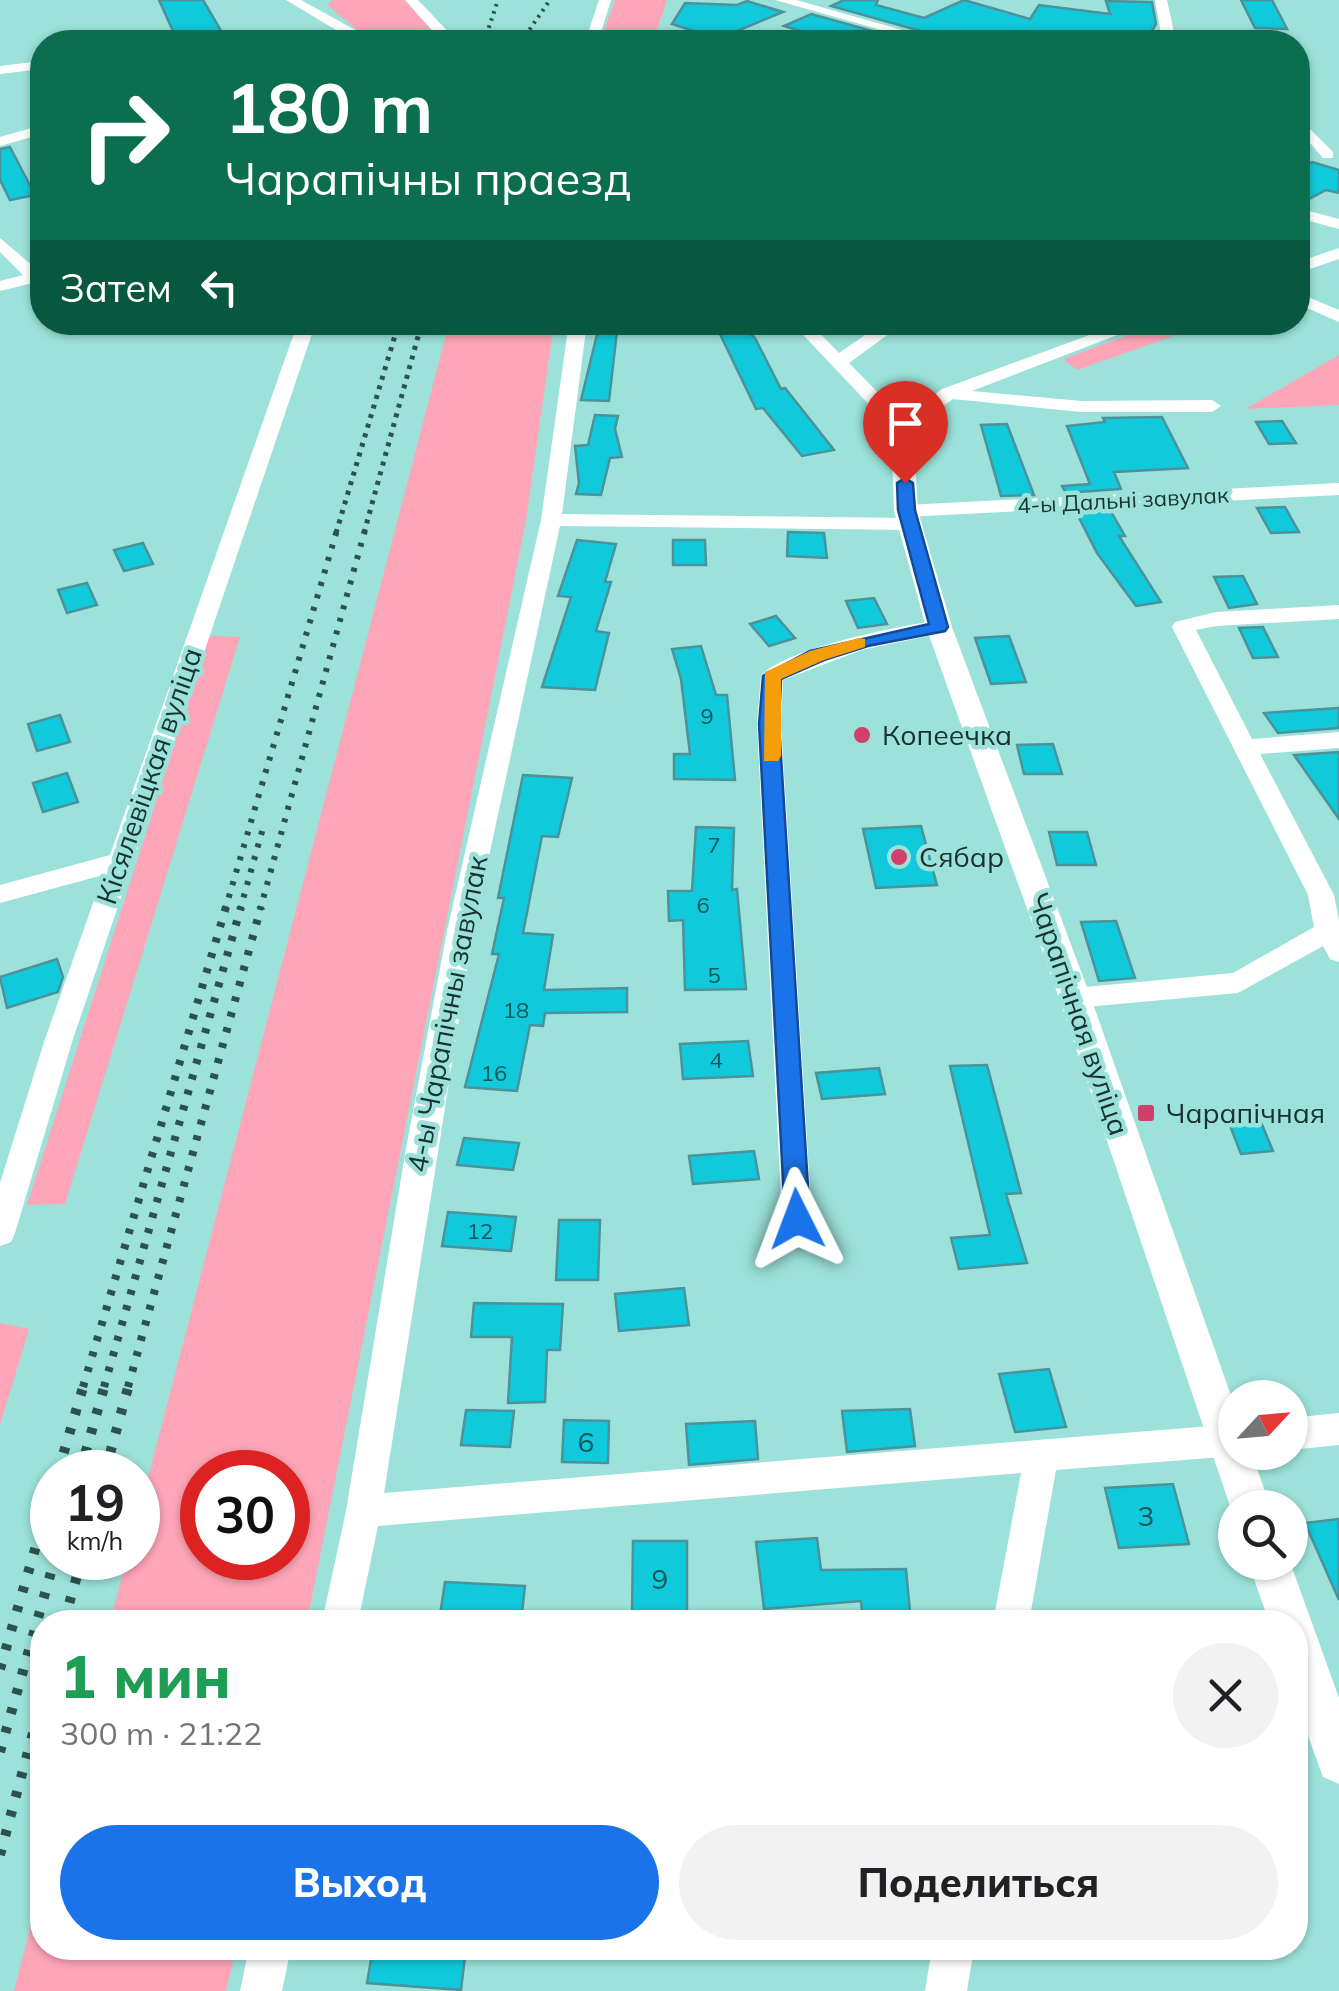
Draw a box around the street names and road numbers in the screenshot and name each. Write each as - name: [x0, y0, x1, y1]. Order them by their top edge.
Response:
- street label: 4-ы Дальні завулак: [1017, 480, 1229, 520]
- street label: Кісялевіцкая вуліца: [88, 643, 209, 909]
- street label: 4-ы Чарапічны завулак: [399, 852, 495, 1175]
- street label: Чарапічная вуліца: [1022, 888, 1137, 1140]

